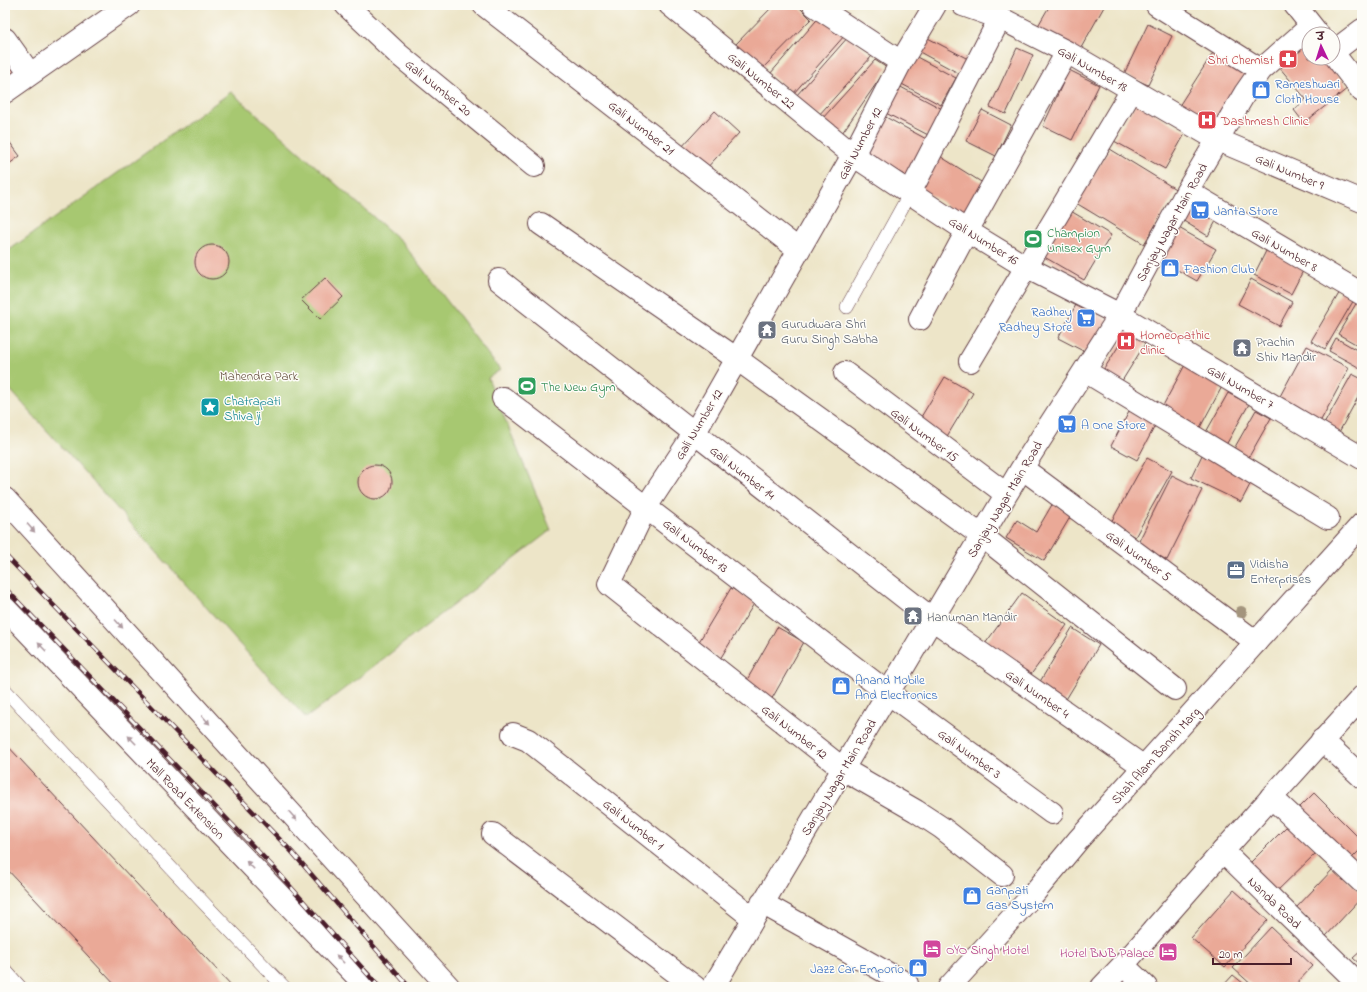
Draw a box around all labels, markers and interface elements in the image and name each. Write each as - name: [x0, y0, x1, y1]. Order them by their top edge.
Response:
- north arrow: [1301, 26, 1341, 66]
- text: उ: [1315, 29, 1326, 45]
- street label: Gali Number 18: [1054, 42, 1131, 97]
- street label: Gali Number 22: [723, 48, 799, 115]
- pharmacy icon: Shri Chemist: [1277, 48, 1299, 70]
- place label: Shri Chemist: [1207, 51, 1275, 70]
- street label: Gali Number 20: [400, 55, 476, 121]
- place label: Rameshwari Cloth House: [1275, 75, 1340, 109]
- shop icon: Rameshwari Cloth House: [1250, 79, 1272, 101]
- street label: Gali Number 21: [604, 96, 678, 160]
- street label: Gali Number 12: [833, 104, 888, 183]
- hospital icon: Dashmesh Clinic: [1196, 109, 1218, 131]
- place label: Dashmesh Clinic: [1220, 112, 1309, 131]
- street label: Gali Number 9: [1252, 149, 1327, 195]
- street label: Sanjay Nagar Main Road: [1132, 159, 1214, 286]
- supermarket icon: Janta Store: [1189, 199, 1211, 221]
- place label: Janta Store: [1214, 202, 1278, 221]
- street label: Gali Number 16: [945, 212, 1022, 270]
- place label: Champion Unisex Gym: [1047, 224, 1111, 259]
- street label: Gali Number 8: [1247, 224, 1321, 277]
- sports icon: Champion Unisex Gym: [1022, 228, 1044, 250]
- shop icon: Fashion Club: [1159, 257, 1181, 279]
- place label: Fashion Club: [1183, 260, 1255, 279]
- place label: Radhey Radhey Store: [999, 303, 1072, 338]
- supermarket icon: Radhey Radhey Store: [1075, 307, 1097, 329]
- place label: Gurudwara Shri Guru Singh Sabha: [781, 315, 878, 350]
- temple icon: Gurudwara Shri Guru Singh Sabha: [756, 319, 778, 341]
- place label: Homeopathic clinic: [1140, 326, 1210, 360]
- hospital icon: Homeopathic clinic: [1115, 330, 1137, 352]
- place label: Prachin Shiv Mandir: [1256, 333, 1317, 367]
- temple icon: Prachin Shiv Mandir: [1231, 337, 1253, 359]
- street label: Gali Number 7: [1203, 360, 1278, 414]
- park label: Mahendra Park: [220, 367, 299, 386]
- sports icon: The New Gym: [516, 375, 538, 397]
- place label: The New Gym: [541, 378, 616, 398]
- street label: Gali Number 12: [671, 385, 728, 464]
- place label: Chatrapati Shiva ji: [224, 392, 281, 426]
- place icon: Chatrapati Shiva ji: [199, 396, 221, 418]
- street label: Gali Number 15: [886, 403, 963, 467]
- supermarket icon: A One Store: [1056, 413, 1078, 435]
- place label: A One Store: [1081, 416, 1146, 435]
- street label: Sanjay Nagar Main Road: [963, 437, 1049, 562]
- street label: Gali Number 14: [705, 441, 779, 505]
- street label: Gali Number 13: [658, 514, 732, 578]
- one-way arrow: [27, 522, 36, 533]
- street label: Gali Number 5: [1102, 526, 1175, 587]
- place label: Vidisha Enterprises: [1249, 555, 1311, 589]
- office icon: Vidisha Enterprises: [1225, 559, 1247, 581]
- temple icon: Hanuman Mandir: [902, 605, 924, 627]
- place label: Hanuman Mandir: [927, 608, 1018, 627]
- one-way arrow: [114, 619, 123, 629]
- one-way arrow: [37, 642, 46, 652]
- street label: Gali Number 4: [1001, 665, 1074, 724]
- place label: Anand Mobile And Electronics: [855, 671, 938, 705]
- shop icon: Anand Mobile And Electronics: [830, 675, 852, 697]
- street label: Gali Number 12: [757, 700, 832, 765]
- street label: Shah Alam Bandh Marg: [1107, 703, 1206, 810]
- one-way arrow: [201, 715, 211, 725]
- street label: Sanjay Nagar Main Road: [797, 715, 883, 840]
- street label: Gali Number 3: [933, 725, 1005, 784]
- one-way arrow: [127, 735, 136, 746]
- street label: Mall Road Extension: [141, 754, 229, 844]
- street label: Gali Number 1: [598, 795, 668, 855]
- one-way arrow: [289, 811, 298, 822]
- one-way arrow: [246, 860, 255, 870]
- street label: Nanda Road: [1243, 873, 1306, 934]
- place label: Ganpati Gas System: [986, 881, 1054, 916]
- shop icon: Ganpati Gas System: [961, 885, 983, 907]
- hotel icon: OYO Singh Hotel: [921, 938, 943, 960]
- scale bar: [1213, 940, 1291, 966]
- place label: OYO Singh Hotel: [946, 941, 1029, 961]
- hotel icon: Hotel BNB Palace: [1157, 941, 1179, 963]
- place label: Hotel BNB Palace: [1060, 944, 1154, 963]
- text: 20 m: [1219, 946, 1242, 964]
- one-way arrow: [335, 954, 345, 964]
- shop icon: Jazz Car Emporio: [907, 957, 929, 979]
- place label: Jazz Car Emporio: [810, 960, 904, 979]

